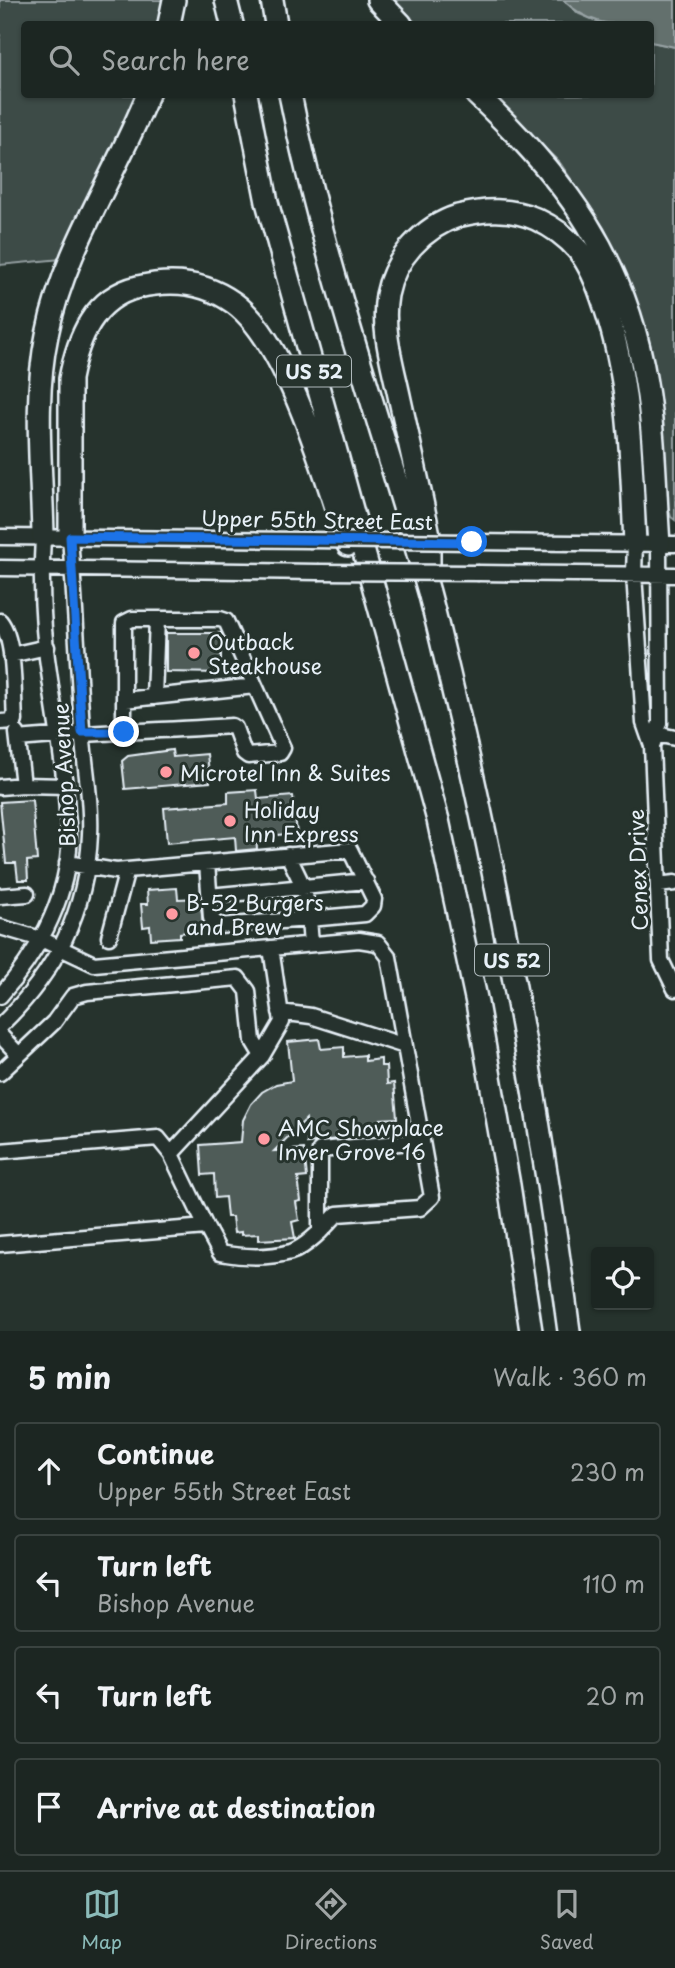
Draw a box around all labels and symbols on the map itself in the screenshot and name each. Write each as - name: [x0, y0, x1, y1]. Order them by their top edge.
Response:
- road number: US 52: [277, 356, 351, 386]
- street label: Upper 55th Street East: [201, 501, 433, 537]
- route start: [456, 526, 487, 557]
- place label: Outback Steakhouse: [208, 625, 322, 681]
- marker: Outback Steakhouse: [186, 645, 202, 661]
- street label: Bishop Avenue: [43, 702, 83, 848]
- route end: [108, 716, 139, 747]
- place label: Microtel Inn & Suites: [180, 756, 390, 788]
- marker: Microtel Inn & Suites: [158, 764, 174, 780]
- place label: Holiday Inn Express: [244, 793, 359, 849]
- street label: Cenex Drive: [619, 809, 655, 931]
- marker: Holiday Inn Express: [222, 813, 238, 829]
- place label: B-52 Burgers and Brew: [186, 886, 324, 942]
- marker: B-52 Burgers and Brew: [164, 906, 180, 922]
- road number: US 52: [475, 944, 549, 976]
- place label: AMC Showplace Inver Grove 16: [278, 1111, 444, 1167]
- marker: AMC Showplace Inver Grove 16: [256, 1131, 272, 1147]

